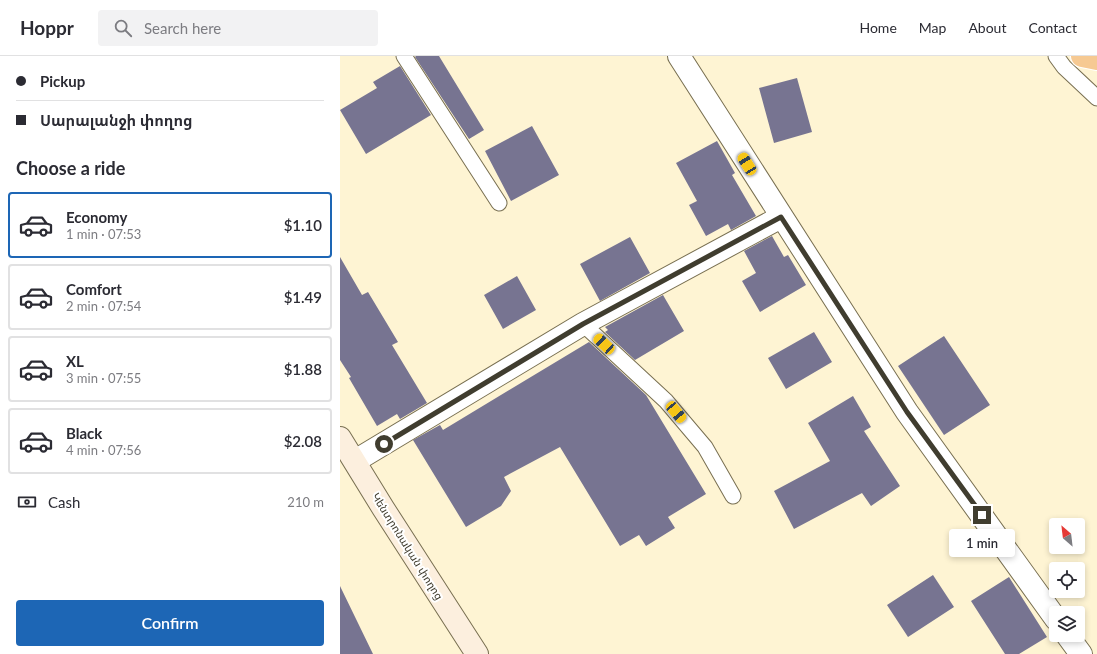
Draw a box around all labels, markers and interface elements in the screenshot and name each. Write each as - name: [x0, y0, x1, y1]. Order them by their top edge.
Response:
- search box: [98, 10, 378, 46]
- text: Hoppr: [20, 16, 74, 39]
- icon: search: [112, 17, 134, 39]
- text: Search here: [144, 19, 221, 37]
- text: Home: [859, 19, 897, 36]
- text: Map: [919, 19, 946, 36]
- text: About: [968, 19, 1006, 36]
- text: Contact: [1028, 19, 1077, 36]
- text: Pickup: [40, 72, 85, 90]
- text: Սարալանջի փողոց: [40, 111, 193, 129]
- car: [736, 151, 758, 177]
- text: Choose a ride: [16, 157, 125, 179]
- icon: car: [18, 207, 54, 243]
- text: Economy: [66, 208, 127, 226]
- text: $1.10: [284, 216, 322, 234]
- text: 1 min · 07:53: [66, 226, 141, 242]
- icon: car: [18, 279, 54, 315]
- text: Comfort: [66, 280, 122, 298]
- text: $1.49: [284, 288, 322, 306]
- text: 2 min · 07:54: [66, 298, 141, 314]
- car: [591, 331, 617, 357]
- icon: car: [18, 351, 54, 387]
- text: XL: [66, 352, 84, 370]
- text: $1.88: [284, 360, 322, 378]
- text: 3 min · 07:55: [66, 370, 141, 386]
- car: [664, 399, 688, 425]
- icon: car: [18, 423, 54, 459]
- text: Black: [66, 424, 102, 442]
- text: $2.08: [284, 432, 322, 450]
- route start: [375, 435, 393, 453]
- text: 4 min · 07:56: [66, 442, 141, 458]
- street label: Կենտրոնական փողոց: [369, 490, 446, 602]
- icon: cash: [16, 491, 38, 513]
- text: Cash: [48, 493, 80, 511]
- text: 210 m: [287, 494, 324, 510]
- route end: [973, 506, 991, 524]
- north arrow: [1049, 518, 1085, 554]
- map controls: [1049, 518, 1085, 642]
- callout: 1 min: [949, 529, 1015, 557]
- text: 1 min: [966, 535, 998, 551]
- button: locate: [1049, 562, 1085, 598]
- button: Confirm: [16, 600, 324, 646]
- button: layers: [1049, 606, 1085, 642]

